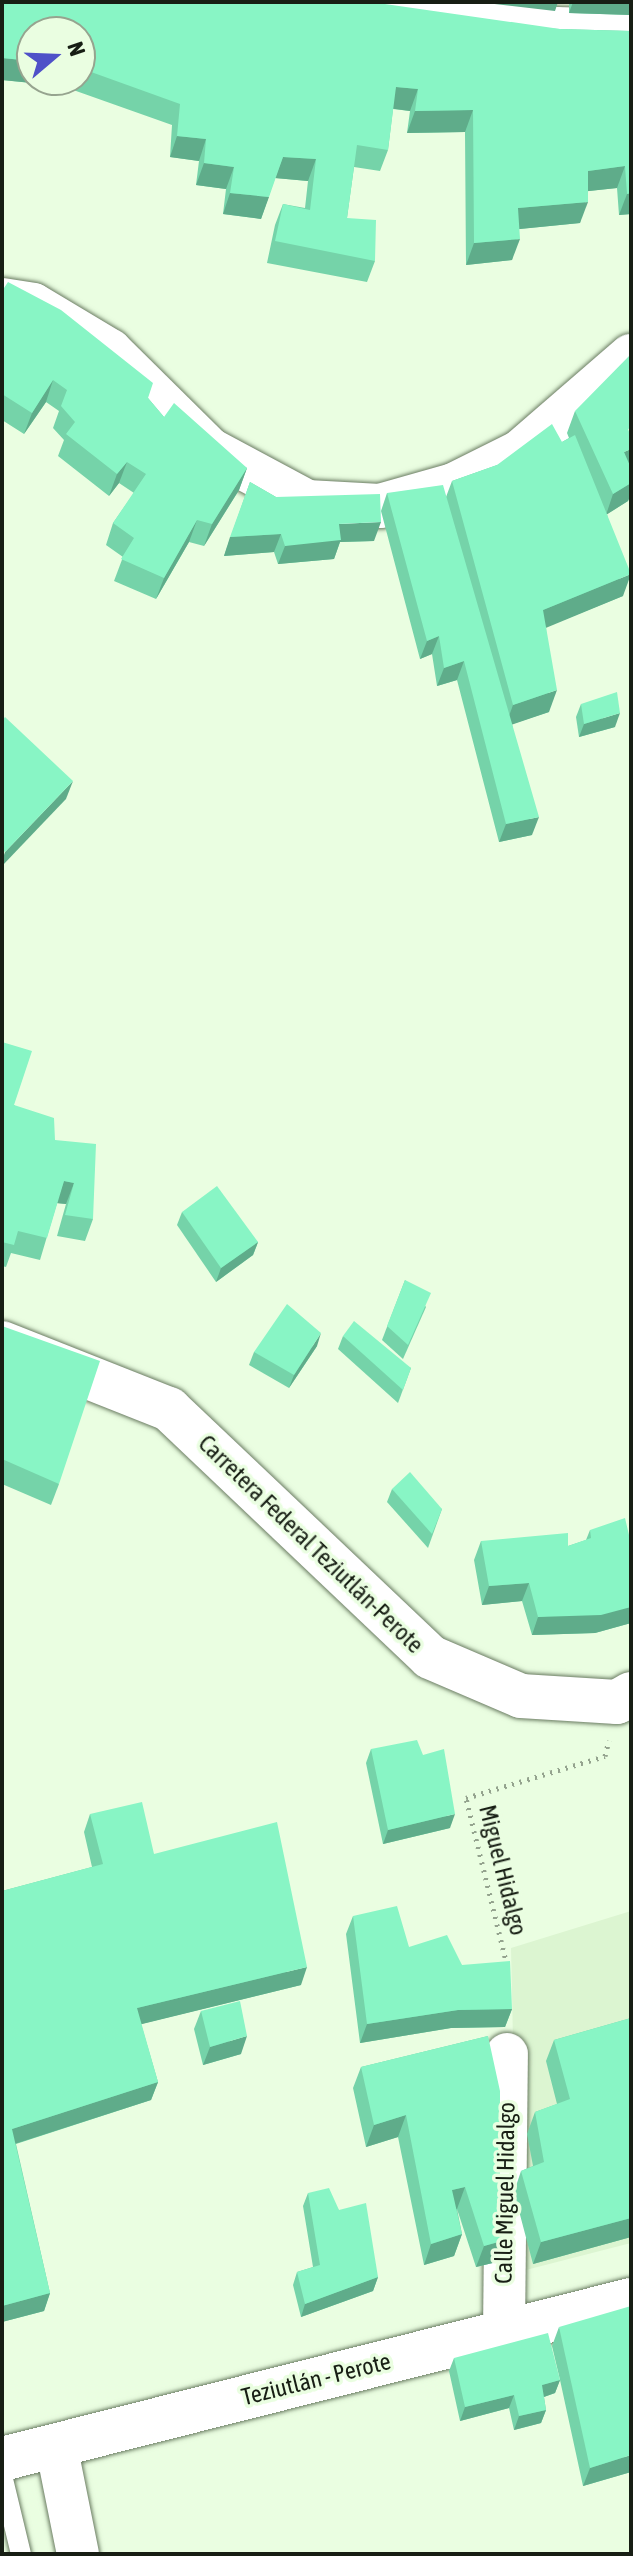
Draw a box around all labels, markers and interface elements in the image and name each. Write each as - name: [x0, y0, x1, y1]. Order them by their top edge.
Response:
- north arrow: [16, 16, 96, 96]
- text: N: [62, 38, 91, 59]
- street label: Carretera Federal Teziutlán-Perote: [193, 1429, 429, 1659]
- street label: Miguel Hidalgo: [473, 1802, 533, 1938]
- street label: Calle Miguel Hidalgo: [489, 2102, 521, 2284]
- street label: Teziutlán - Perote: [238, 2347, 394, 2411]

